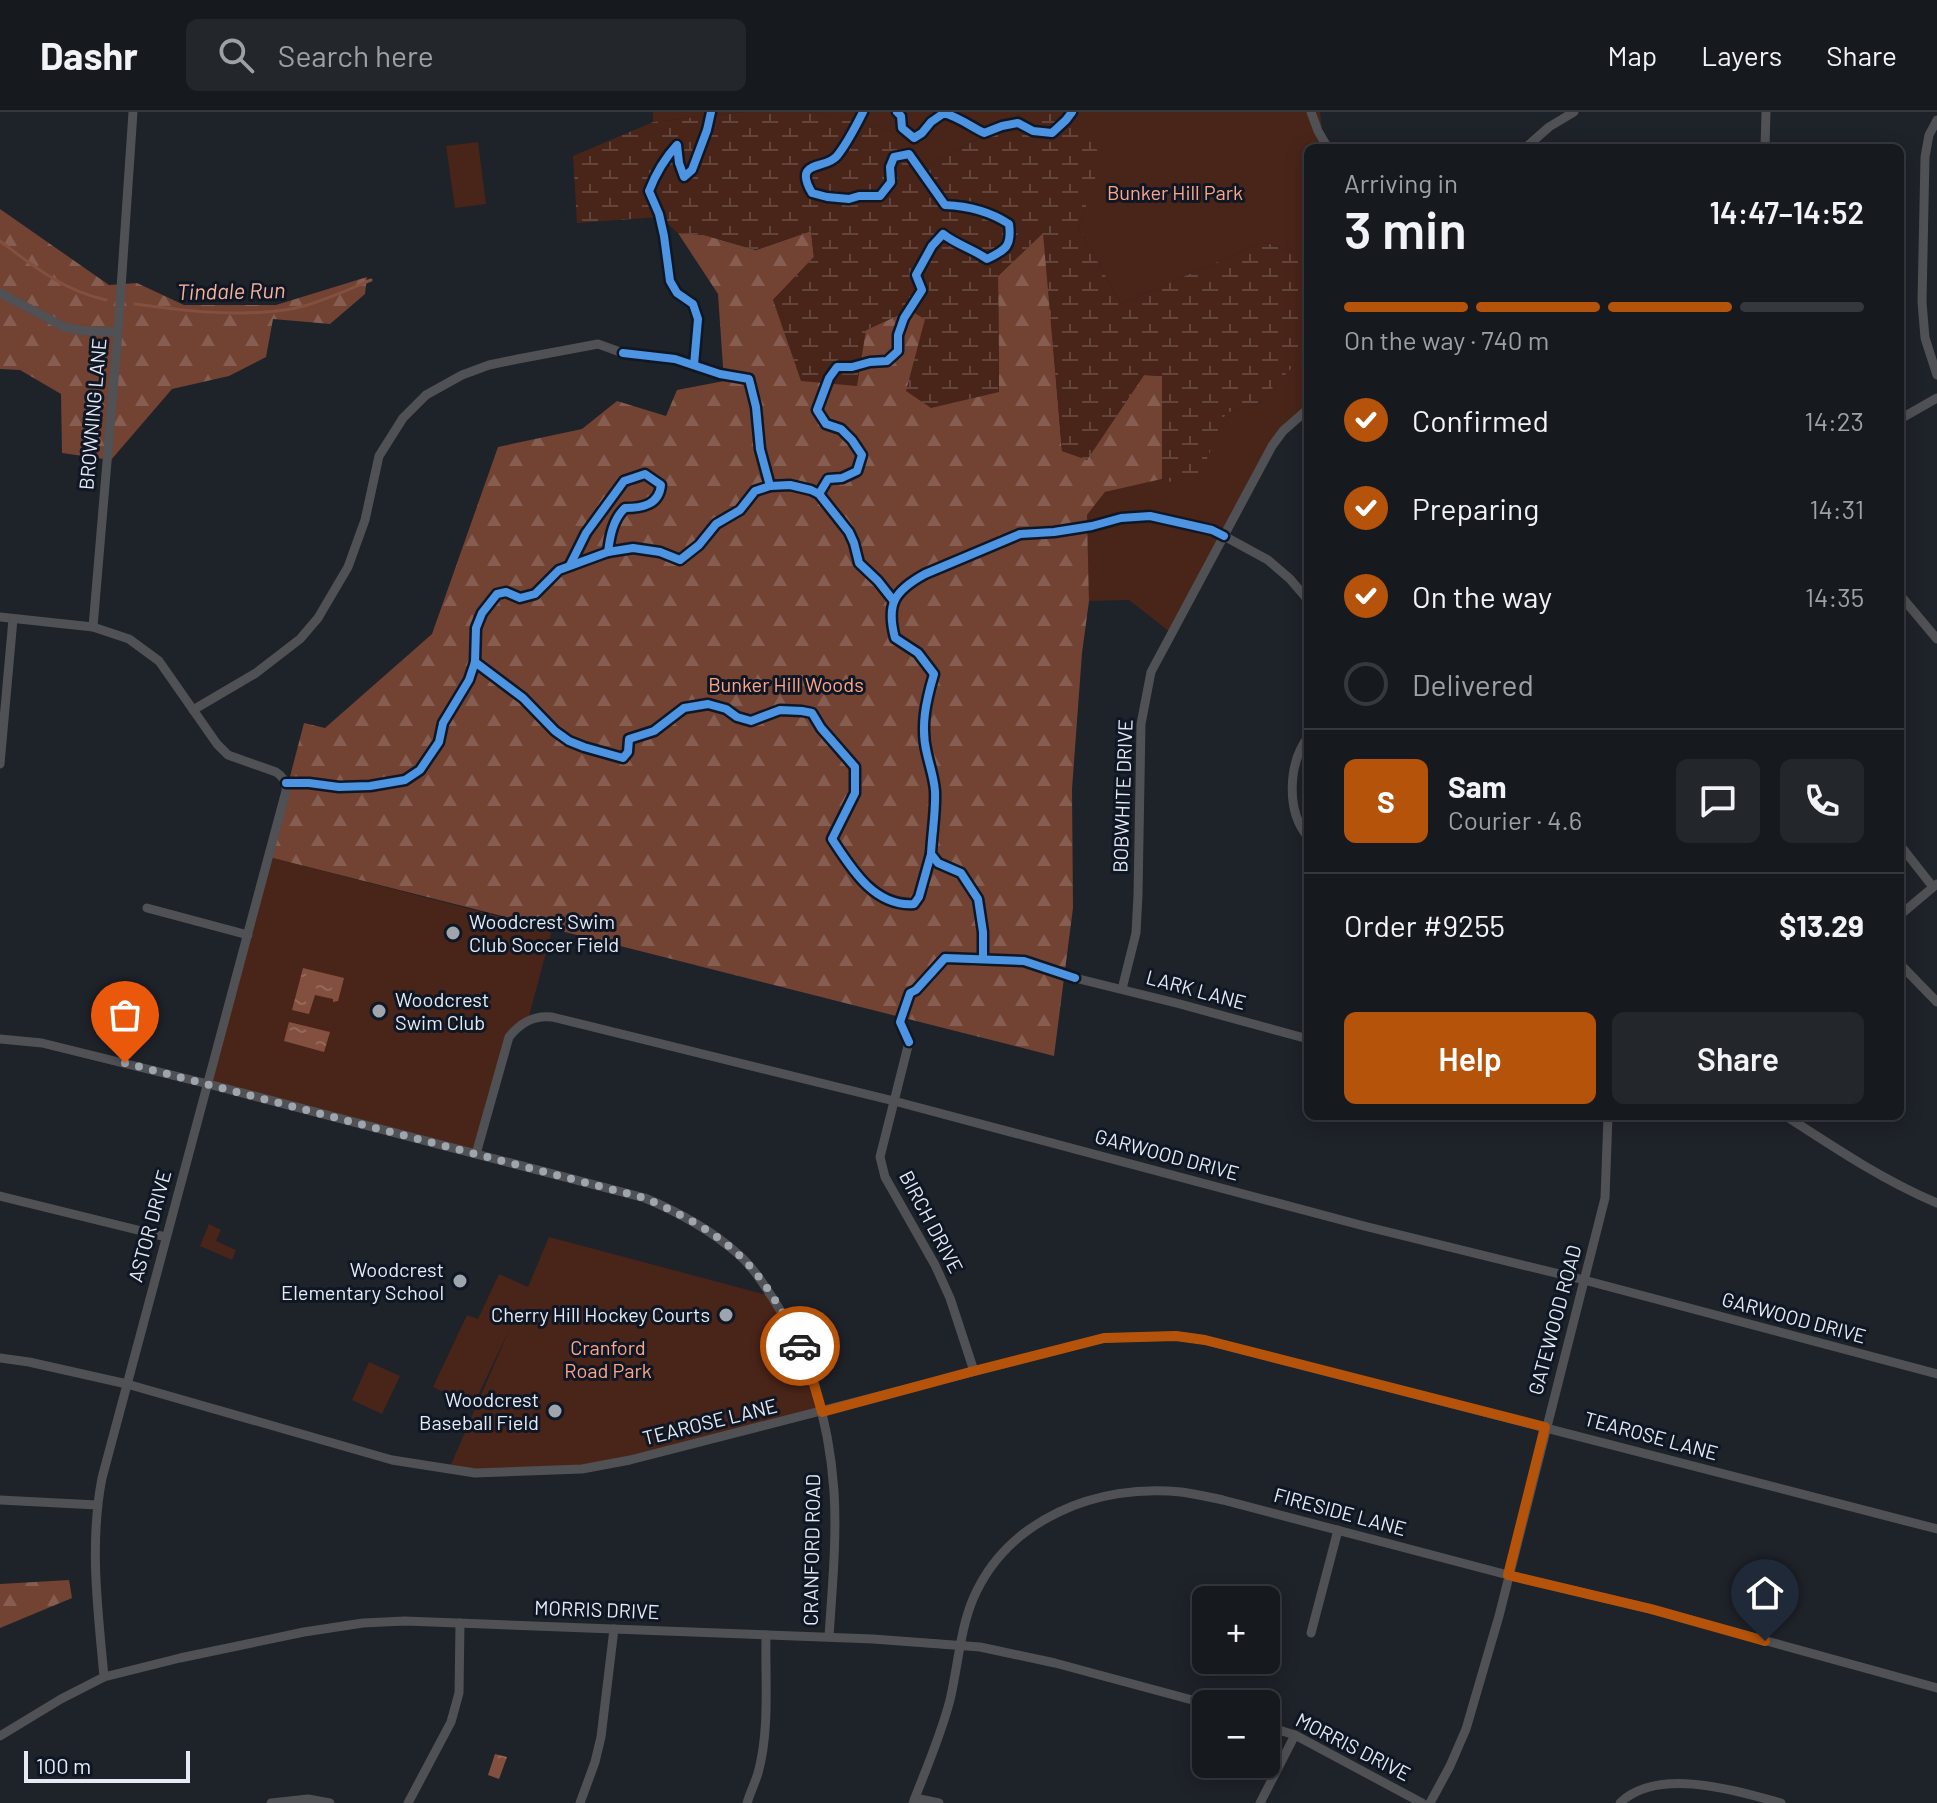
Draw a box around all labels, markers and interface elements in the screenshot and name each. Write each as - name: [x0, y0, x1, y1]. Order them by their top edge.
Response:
- search box: [186, 19, 746, 91]
- text: Dashr: [40, 32, 138, 78]
- icon: search: [214, 33, 258, 77]
- text: Search here: [278, 37, 434, 73]
- text: Map: [1607, 38, 1657, 72]
- text: Layers: [1701, 38, 1782, 72]
- text: Share: [1826, 38, 1897, 72]
- text: Arriving in: [1344, 167, 1458, 198]
- park label: Bunker Hill Park: [1107, 180, 1243, 204]
- text: 14:47–14:52: [1710, 194, 1864, 230]
- text: 3 min: [1344, 197, 1467, 259]
- water label: Tindale Run: [177, 276, 285, 304]
- text: On the way · 740 m: [1344, 324, 1549, 355]
- street label: BROWNING LANE: [73, 337, 111, 491]
- icon: check: [1344, 398, 1388, 442]
- text: Confirmed: [1412, 402, 1549, 438]
- text: 14:23: [1805, 405, 1864, 436]
- icon: check: [1344, 486, 1388, 530]
- text: Preparing: [1412, 490, 1539, 526]
- text: 14:31: [1809, 493, 1864, 524]
- icon: check: [1344, 574, 1388, 618]
- text: On the way: [1412, 578, 1552, 614]
- text: 14:35: [1805, 581, 1864, 612]
- text: Delivered: [1412, 666, 1534, 702]
- park label: Bunker Hill Woods: [708, 672, 864, 696]
- street label: BOBWHITE DRIVE: [1107, 719, 1137, 873]
- button: chat: [1676, 759, 1760, 843]
- button: phone: [1780, 759, 1864, 843]
- text: Sam: [1448, 768, 1507, 804]
- text: S: [1377, 783, 1395, 819]
- text: Courier · 4.6: [1448, 804, 1582, 835]
- text: Order #9255: [1344, 907, 1505, 943]
- text: $13.29: [1779, 907, 1864, 943]
- place label: Woodcrest Swim Club Soccer Field: [469, 909, 619, 956]
- marker: Woodcrest Swim Club Soccer Field: [444, 924, 462, 942]
- street label: LARK LANE: [1144, 964, 1249, 1014]
- pin: [91, 981, 159, 1063]
- place label: Woodcrest Swim Club: [395, 987, 489, 1034]
- icon: bag: [103, 993, 147, 1037]
- marker: Woodcrest Swim Club: [370, 1002, 388, 1020]
- button: Help: [1344, 1012, 1596, 1104]
- button: Share: [1612, 1012, 1864, 1104]
- street label: GARWOOD DRIVE: [1093, 1123, 1242, 1185]
- street label: BIRCH DRIVE: [895, 1166, 969, 1277]
- street label: ASTOR DRIVE: [123, 1167, 176, 1284]
- street label: GATEWOOD ROAD: [1522, 1242, 1586, 1397]
- place label: Woodcrest Elementary School: [281, 1257, 444, 1304]
- marker: Woodcrest Elementary School: [451, 1272, 469, 1290]
- street label: GARWOOD DRIVE: [1720, 1286, 1869, 1348]
- place label: Cherry Hill Hockey Courts: [491, 1302, 710, 1326]
- marker: Cherry Hill Hockey Courts: [717, 1306, 735, 1324]
- courier: [760, 1306, 840, 1386]
- icon: car: [778, 1324, 822, 1368]
- park label: Cranford Road Park: [564, 1335, 652, 1382]
- place label: Woodcrest Baseball Field: [419, 1387, 539, 1434]
- street label: TEAROSE LANE: [640, 1393, 779, 1449]
- marker: Woodcrest Baseball Field: [546, 1402, 564, 1420]
- street label: TEAROSE LANE: [1582, 1406, 1721, 1464]
- street label: CRANFORD ROAD: [798, 1474, 824, 1626]
- street label: FIRESIDE LANE: [1272, 1482, 1409, 1540]
- pin: [1731, 1559, 1799, 1641]
- icon: home: [1743, 1571, 1787, 1615]
- map controls: [1192, 1586, 1280, 1778]
- button: +: [1192, 1586, 1280, 1674]
- street label: MORRIS DRIVE: [534, 1595, 660, 1623]
- button: −: [1192, 1690, 1280, 1778]
- street label: MORRIS DRIVE: [1292, 1707, 1415, 1785]
- scale bar: [24, 1747, 190, 1783]
- text: 100 m: [36, 1752, 91, 1778]

